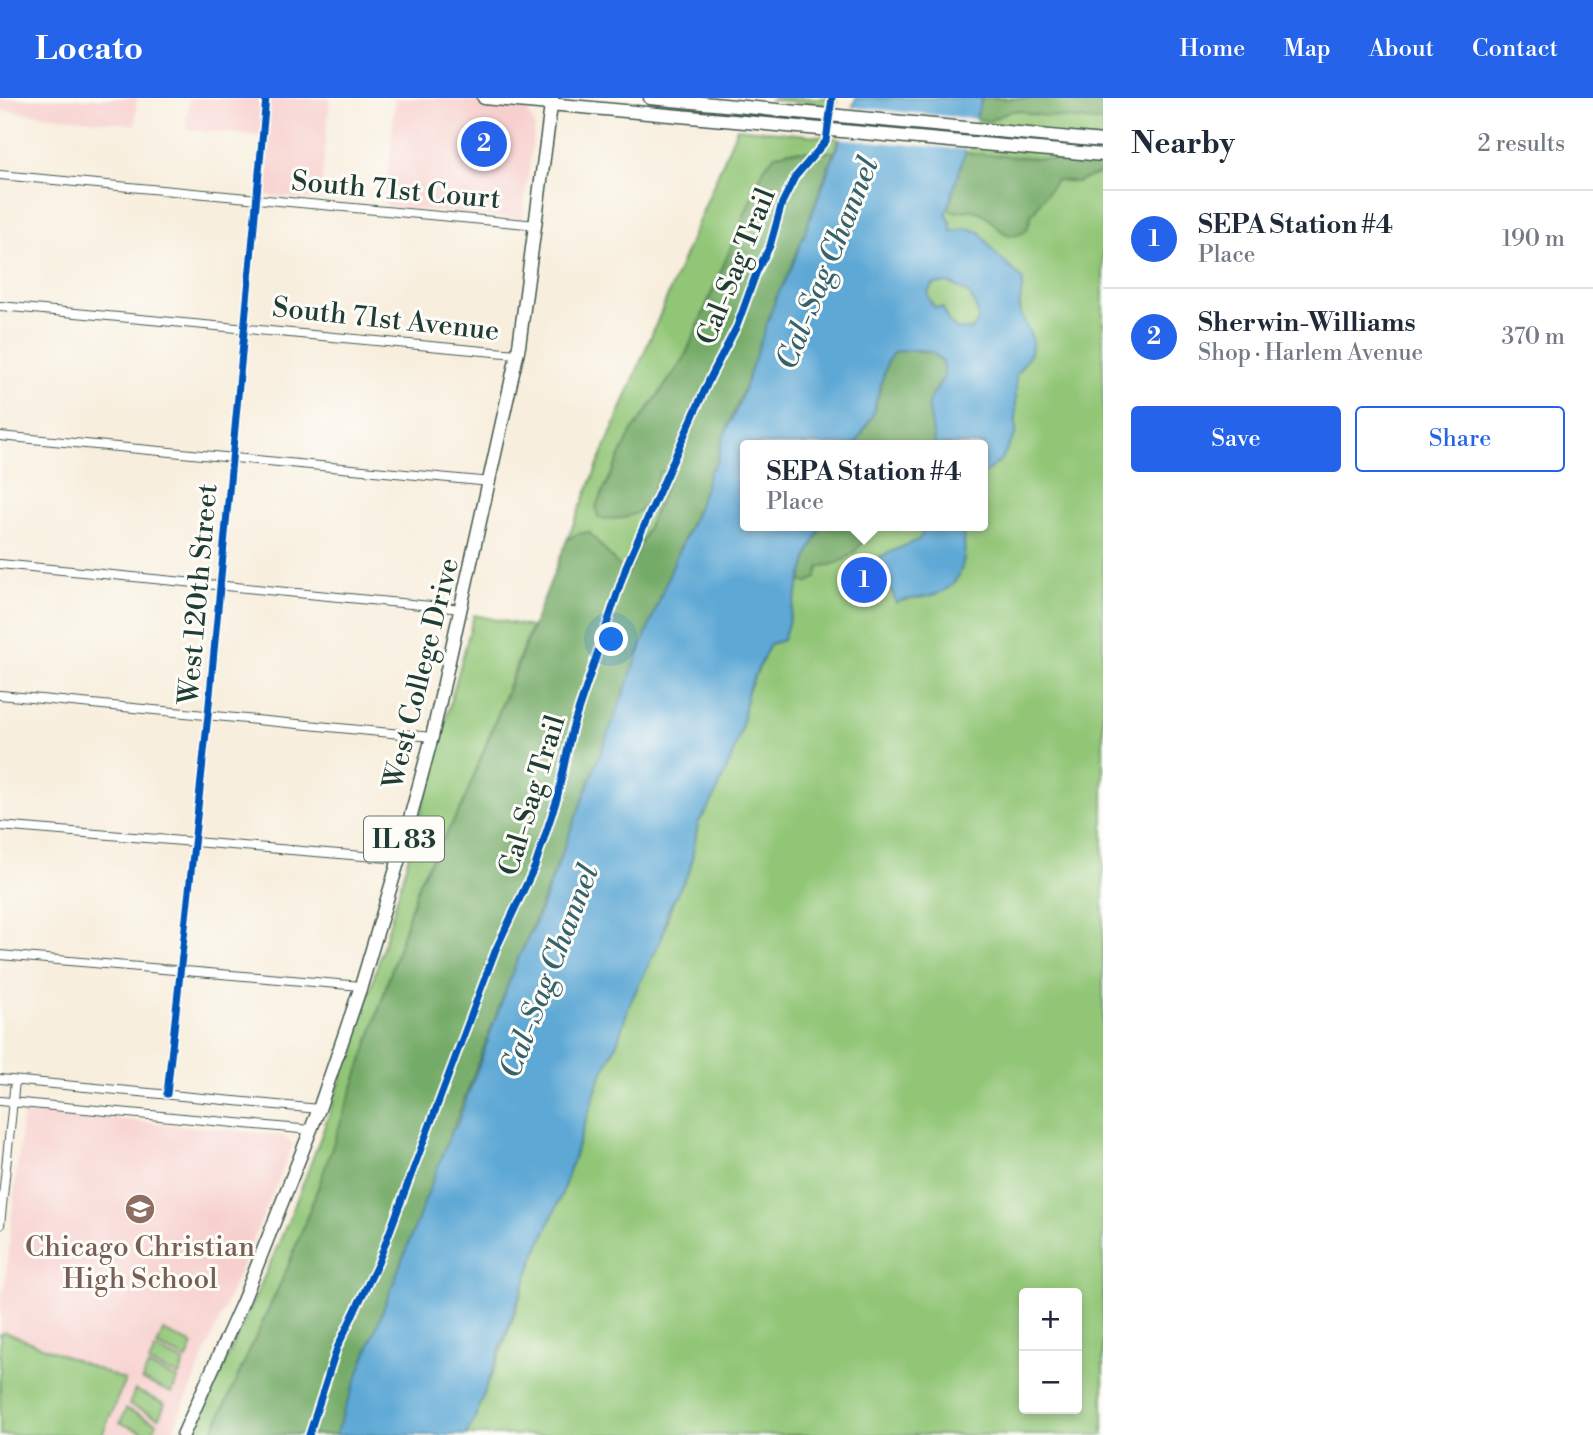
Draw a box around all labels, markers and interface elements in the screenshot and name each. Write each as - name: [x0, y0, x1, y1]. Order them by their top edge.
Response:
- text: Locato: [35, 29, 143, 70]
- text: Home: [1180, 34, 1245, 64]
- text: Map: [1283, 34, 1331, 64]
- text: About: [1369, 34, 1434, 64]
- text: Contact: [1472, 34, 1558, 64]
- pin: 2: [461, 118, 507, 170]
- text: Nearby: [1131, 125, 1235, 163]
- text: 2 results: [1478, 130, 1565, 158]
- water label: Cal-Sag Channel: [768, 151, 888, 375]
- street label: South 71st Court: [290, 164, 502, 217]
- street label: Cal-Sag Trail: [689, 183, 784, 350]
- text: SEPA Station #4: [1198, 209, 1393, 241]
- text: 1: [1148, 225, 1160, 253]
- text: 190 m: [1502, 225, 1565, 253]
- text: Place: [1198, 241, 1255, 269]
- street label: South 71st Avenue: [271, 290, 501, 349]
- text: Sherwin-Williams: [1198, 307, 1416, 339]
- text: 2: [1147, 323, 1161, 351]
- text: 370 m: [1502, 323, 1565, 351]
- text: Shop · Harlem Avenue: [1198, 339, 1423, 367]
- button: Save: [1131, 406, 1341, 472]
- button: Share: [1355, 406, 1565, 472]
- popup: [740, 440, 988, 531]
- text: SEPA Station #4: [766, 456, 962, 488]
- street label: West 120th Street: [171, 482, 226, 707]
- text: Place: [766, 488, 824, 516]
- street label: West College Drive: [376, 554, 467, 794]
- pin: 1: [841, 554, 887, 606]
- your location: [594, 622, 628, 656]
- street label: Cal-Sag Trail: [491, 711, 573, 880]
- road number: IL 83: [364, 817, 444, 862]
- water label: Cal-Sag Channel: [492, 859, 608, 1084]
- school or university icon: Chicago Christian High School: [123, 1192, 157, 1226]
- place label: Chicago Christian High School: [25, 1230, 255, 1297]
- map controls: [1019, 1288, 1082, 1414]
- button: +: [1019, 1288, 1082, 1351]
- button: −: [1019, 1351, 1082, 1414]

